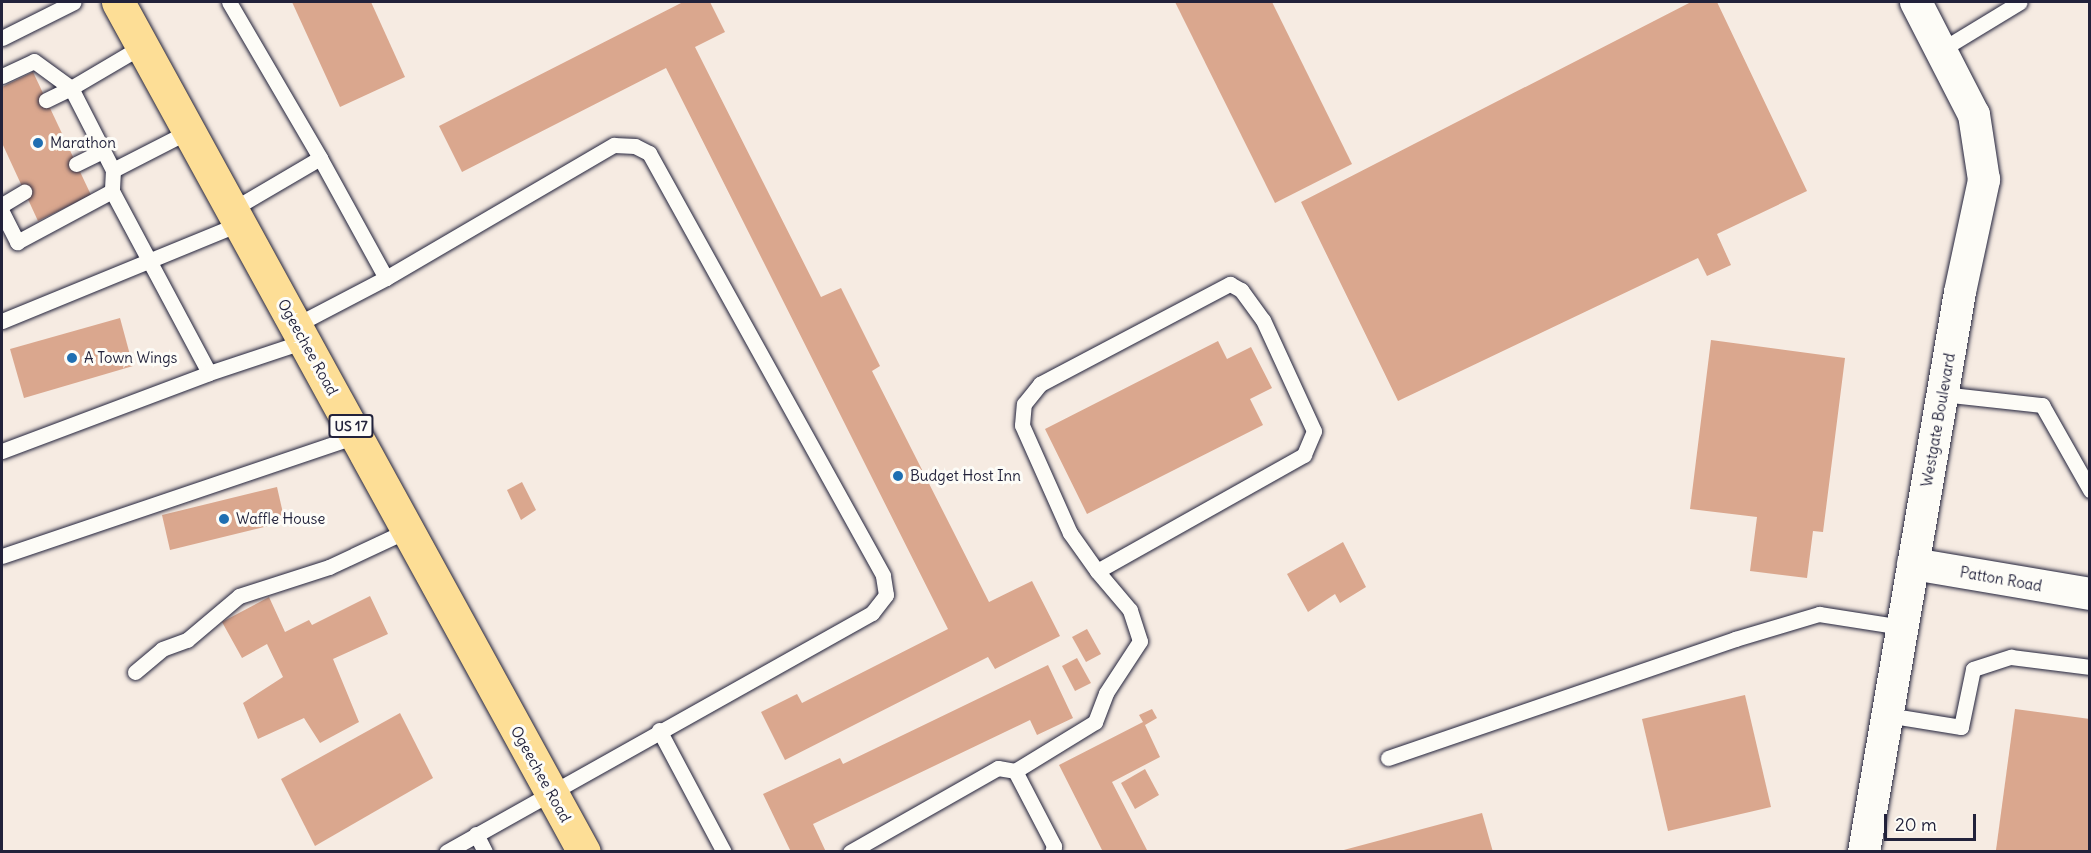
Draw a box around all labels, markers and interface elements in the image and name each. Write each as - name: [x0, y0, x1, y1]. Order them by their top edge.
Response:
- place label: Marathon: [50, 134, 116, 152]
- marker: Marathon: [31, 136, 45, 150]
- street label: Ogeechee Road: [274, 296, 342, 398]
- place label: A Town Wings: [84, 349, 177, 367]
- marker: A Town Wings: [65, 351, 79, 365]
- street label: Westgate Boulevard: [1917, 352, 1959, 488]
- road number: US 17: [327, 415, 375, 437]
- place label: Budget Host Inn: [910, 467, 1021, 485]
- marker: Budget Host Inn: [891, 469, 905, 483]
- place label: Waffle House: [236, 510, 325, 528]
- marker: Waffle House: [217, 512, 231, 526]
- street label: Patton Road: [1958, 563, 2044, 595]
- street label: Ogeechee Road: [507, 723, 575, 825]
- scale bar: [1887, 802, 1978, 840]
- text: 20 m: [1895, 813, 1937, 836]

